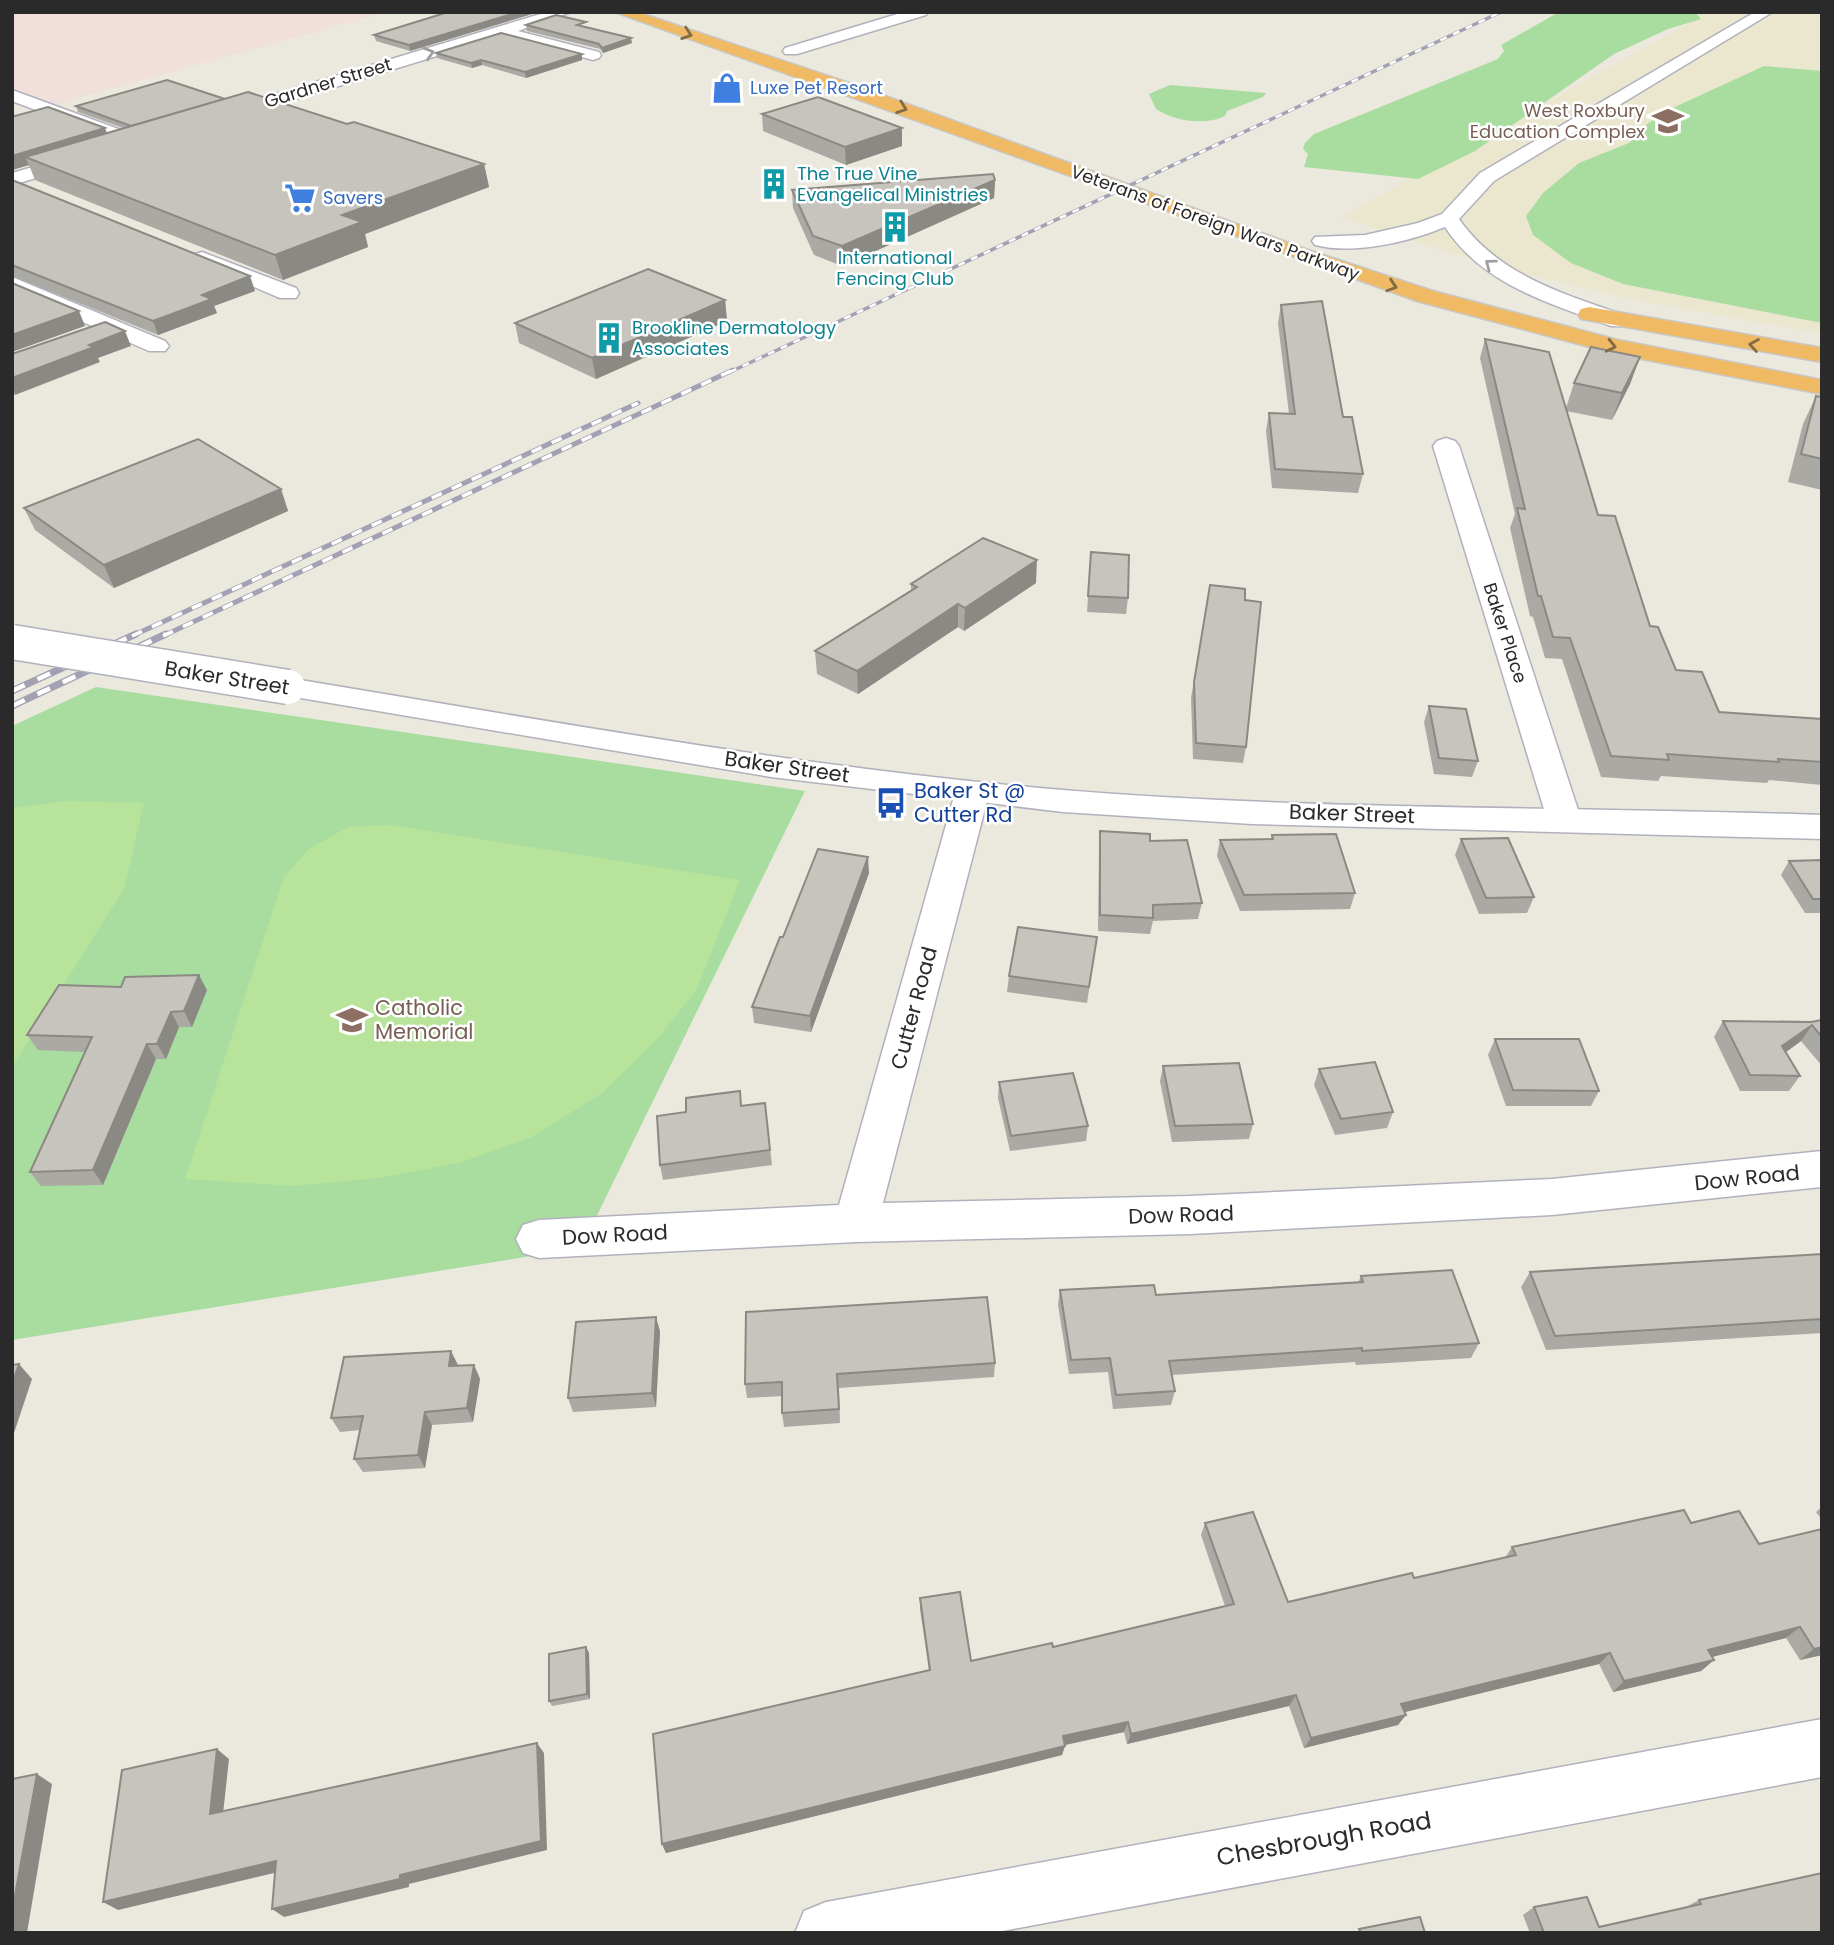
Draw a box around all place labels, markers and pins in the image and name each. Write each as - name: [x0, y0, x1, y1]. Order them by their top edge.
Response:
- shop icon: Luxe Pet Resort: [710, 71, 744, 105]
- place label: Luxe Pet Resort: [750, 75, 883, 100]
- place label: West Roxbury Education Complex: [1470, 98, 1645, 144]
- school or university icon: West Roxbury Education Complex: [1651, 104, 1685, 138]
- place label: The True Vine Evangelical Ministries: [797, 161, 988, 207]
- building icon: The True Vine Evangelical Ministries: [757, 167, 791, 201]
- supermarket icon: Savers: [283, 181, 317, 215]
- place label: Savers: [323, 185, 383, 210]
- building icon: International Fencing Club: [878, 210, 912, 244]
- place label: International Fencing Club: [836, 245, 954, 291]
- place label: Brookline Dermatology Associates: [632, 315, 836, 361]
- building icon: Brookline Dermatology Associates: [592, 321, 626, 355]
- place label: Baker St @ Cutter Rd: [914, 776, 1025, 829]
- bus stop icon: Baker St @ Cutter Rd: [874, 786, 908, 820]
- place label: Catholic Memorial: [375, 993, 474, 1046]
- school or university icon: Catholic Memorial: [335, 1003, 369, 1037]

